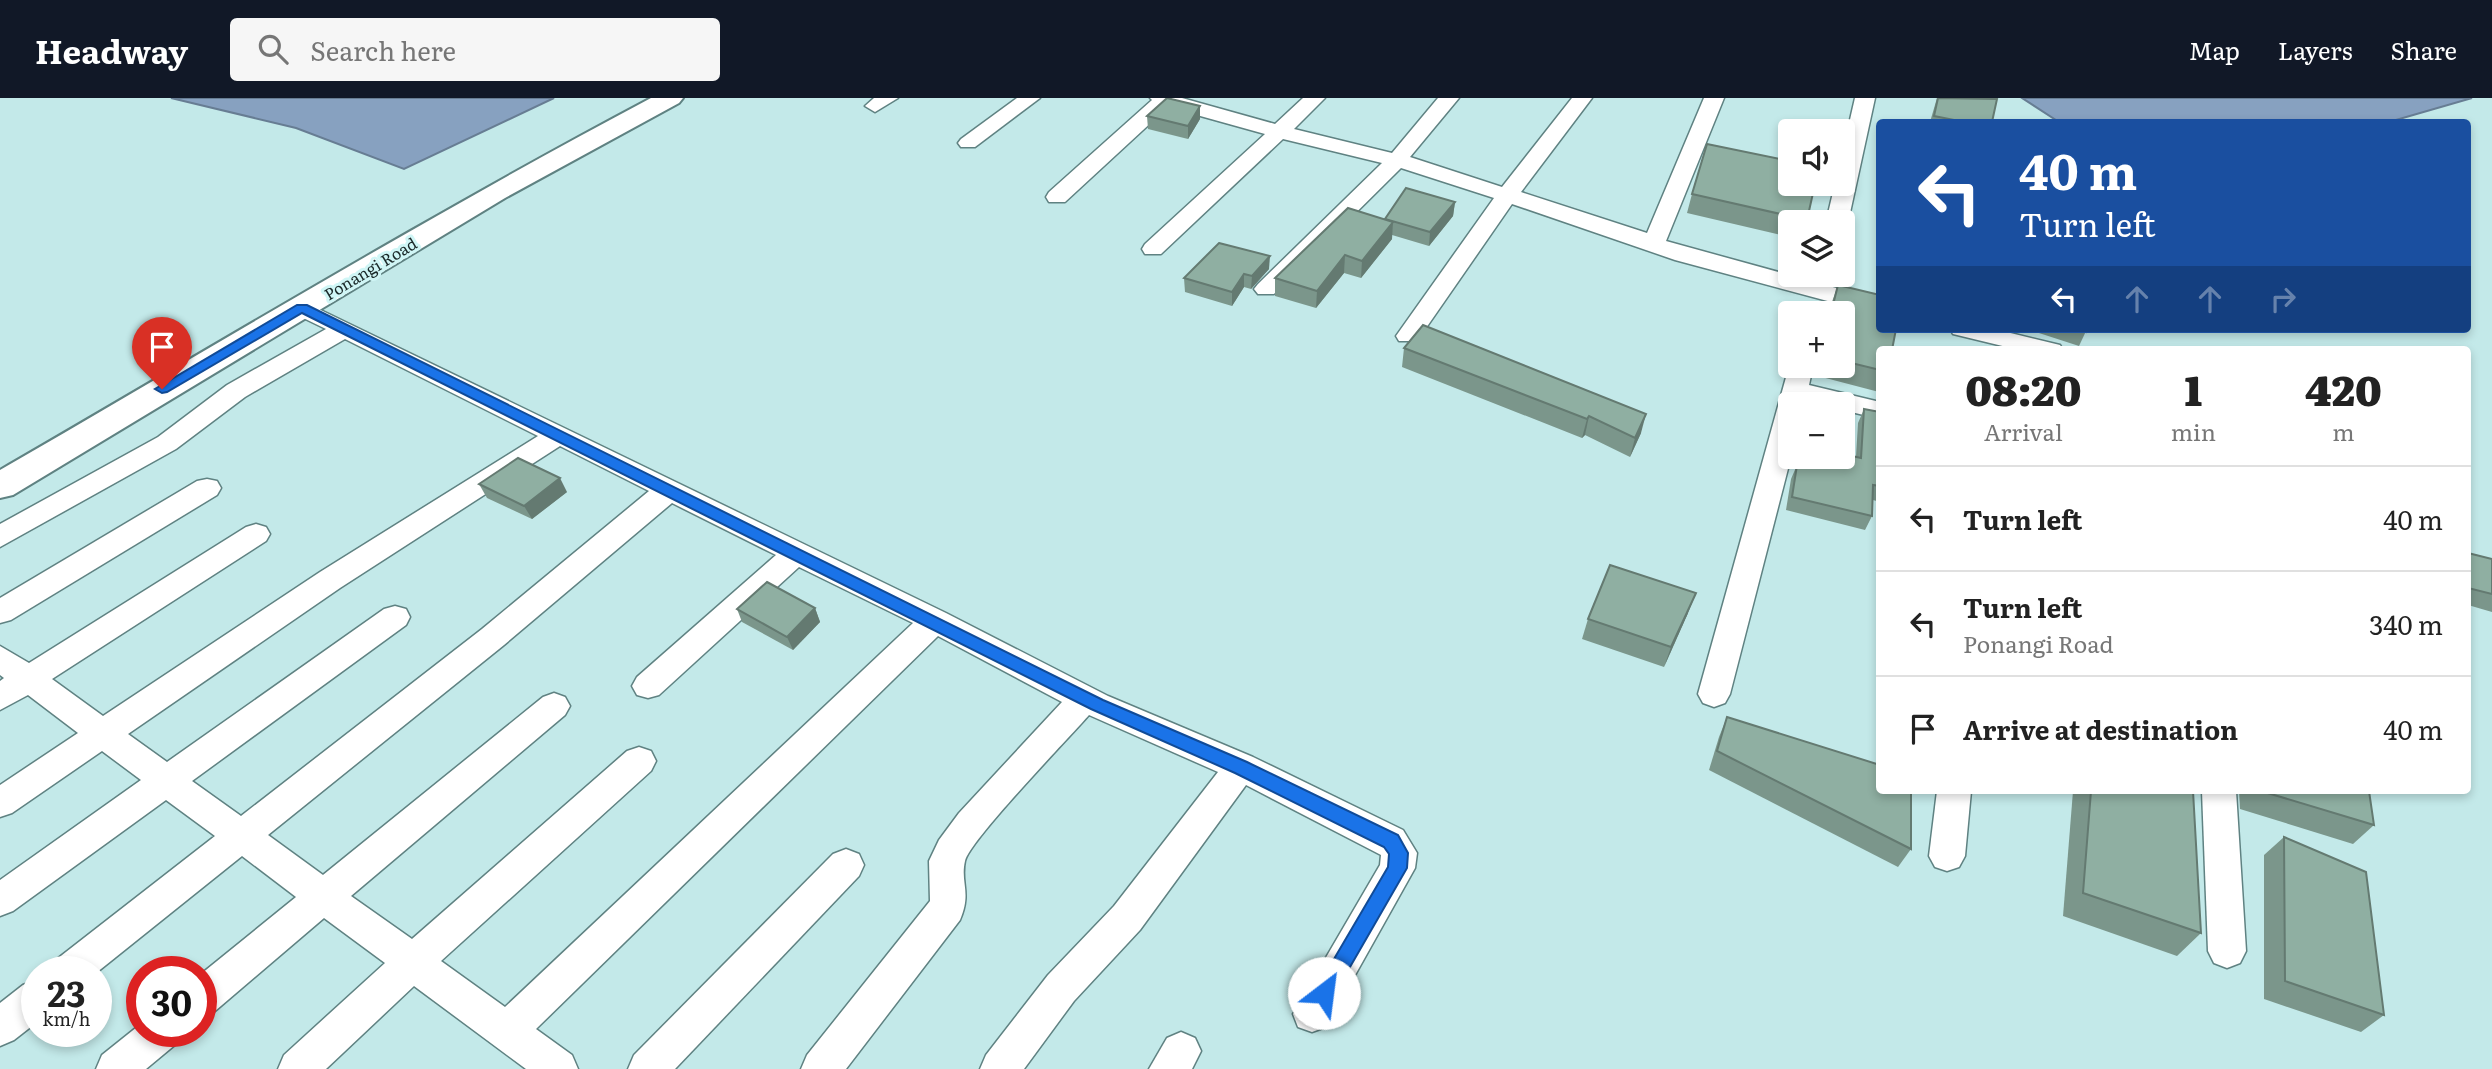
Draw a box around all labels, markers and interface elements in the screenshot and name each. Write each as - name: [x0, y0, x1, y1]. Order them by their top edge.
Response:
- search box: [230, 18, 720, 81]
- text: Headway: [35, 25, 188, 74]
- icon: search: [254, 30, 292, 68]
- text: Search here: [310, 30, 456, 69]
- text: Map: [2189, 32, 2240, 67]
- text: Layers: [2278, 32, 2352, 67]
- text: Share: [2390, 32, 2457, 67]
- map controls: [1778, 119, 1855, 469]
- button: sound: [1778, 119, 1855, 196]
- text: 40 m: [2019, 132, 2137, 205]
- icon: left: [1904, 147, 1995, 238]
- text: Turn left: [2019, 199, 2156, 247]
- button: layers: [1778, 210, 1855, 287]
- street label: Ponangi Road: [319, 231, 421, 305]
- icon: left: [2045, 280, 2083, 318]
- icon: ahead: [2118, 280, 2156, 318]
- icon: ahead: [2191, 280, 2229, 318]
- icon: right: [2264, 280, 2302, 318]
- button: +: [1778, 301, 1855, 378]
- pin: [132, 317, 192, 389]
- icon: arrive: [143, 328, 181, 366]
- text: 08:20: [1965, 357, 2081, 419]
- text: 1: [2184, 357, 2202, 419]
- text: 420: [2305, 357, 2382, 419]
- button: −: [1778, 392, 1855, 469]
- text: Arrival: [1984, 414, 2063, 448]
- text: min: [2171, 414, 2216, 448]
- text: m: [2332, 414, 2355, 448]
- text: Turn left: [1963, 499, 2082, 538]
- text: 40 m: [2383, 499, 2443, 538]
- icon: left: [1904, 500, 1942, 538]
- text: Turn left: [1963, 587, 2082, 626]
- text: 340 m: [2369, 604, 2443, 643]
- icon: left: [1904, 605, 1942, 643]
- text: Ponangi Road: [1963, 626, 2114, 660]
- text: Arrive at destination: [1963, 709, 2238, 748]
- text: 40 m: [2383, 709, 2443, 748]
- icon: arrive: [1904, 710, 1942, 748]
- speed limit sign: 30: [126, 956, 217, 1047]
- position arrow: [1287, 956, 1361, 1030]
- text: 23: [47, 966, 86, 1018]
- text: km/h: [43, 1005, 90, 1032]

